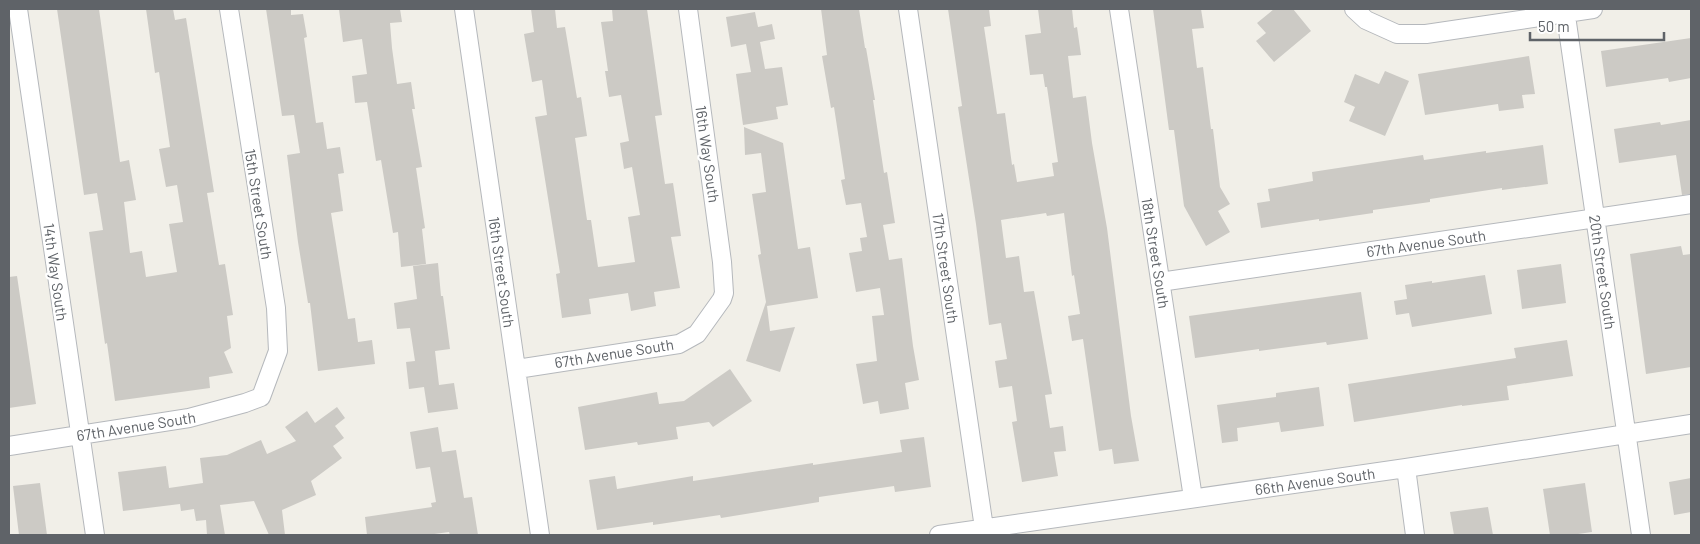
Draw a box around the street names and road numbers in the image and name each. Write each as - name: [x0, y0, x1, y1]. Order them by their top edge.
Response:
- street label: 16th Way South: [692, 104, 724, 204]
- street label: 15th Street South: [241, 147, 277, 261]
- street label: 18th Street South: [1138, 196, 1174, 310]
- street label: 17th Street South: [929, 212, 963, 324]
- street label: 20th Street South: [1586, 214, 1620, 330]
- street label: 16th Street South: [485, 215, 519, 329]
- street label: 14th Way South: [40, 222, 72, 322]
- street label: 67th Avenue South: [1365, 226, 1487, 260]
- street label: 67th Avenue South: [553, 335, 675, 371]
- street label: 67th Avenue South: [75, 408, 197, 444]
- street label: 66th Avenue South: [1254, 464, 1376, 498]

